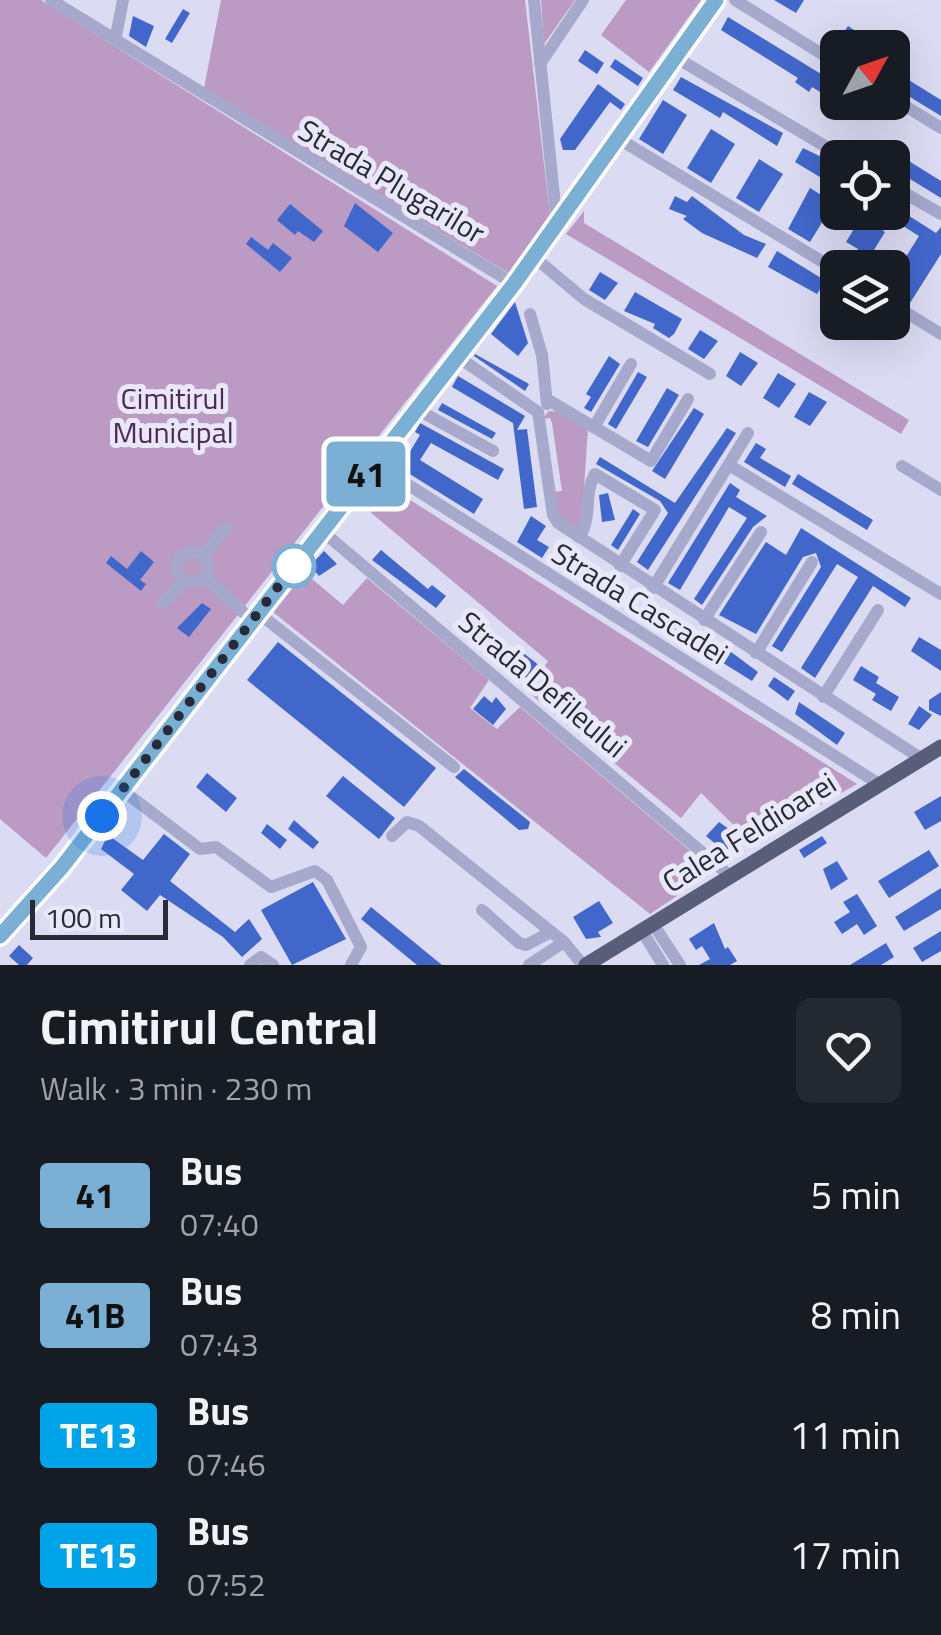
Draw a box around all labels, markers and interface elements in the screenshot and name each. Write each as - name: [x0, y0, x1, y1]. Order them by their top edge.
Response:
- north arrow: [820, 30, 910, 120]
- map controls: [820, 30, 910, 340]
- street label: Strada Plugarilor: [290, 107, 494, 255]
- button: locate: [820, 140, 910, 230]
- button: layers: [820, 250, 910, 340]
- park label: Cimitirul Municipal: [112, 375, 234, 455]
- line badge: 41: [321, 442, 411, 506]
- text: 41: [346, 447, 386, 501]
- street label: Strada Cascadei: [543, 530, 737, 676]
- unlabelled marker: [273, 545, 315, 587]
- street label: Strada Defileului: [449, 600, 637, 768]
- street label: Calea Feldioarei: [653, 760, 845, 904]
- your location: [77, 791, 127, 841]
- scale bar: [30, 895, 168, 940]
- text: 100 m: [45, 896, 122, 939]
- text: Cimitirul Central: [40, 990, 378, 1063]
- button: heart: [796, 998, 901, 1103]
- text: Walk · 3 min · 230 m: [40, 1064, 312, 1112]
- text: Bus: [180, 1142, 242, 1200]
- text: 5 min: [811, 1166, 901, 1224]
- text: 41: [75, 1168, 115, 1222]
- text: 07:40: [180, 1200, 259, 1248]
- text: Bus: [180, 1262, 242, 1320]
- text: 8 min: [811, 1286, 901, 1344]
- text: 41B: [65, 1288, 125, 1342]
- text: 07:43: [180, 1320, 259, 1368]
- text: Bus: [187, 1382, 249, 1440]
- text: 11 min: [790, 1406, 901, 1464]
- text: TE13: [60, 1408, 137, 1462]
- text: 07:46: [187, 1440, 266, 1488]
- text: Bus: [187, 1502, 249, 1560]
- text: 17 min: [790, 1526, 901, 1584]
- text: TE15: [60, 1528, 137, 1582]
- text: 07:52: [187, 1560, 266, 1608]

